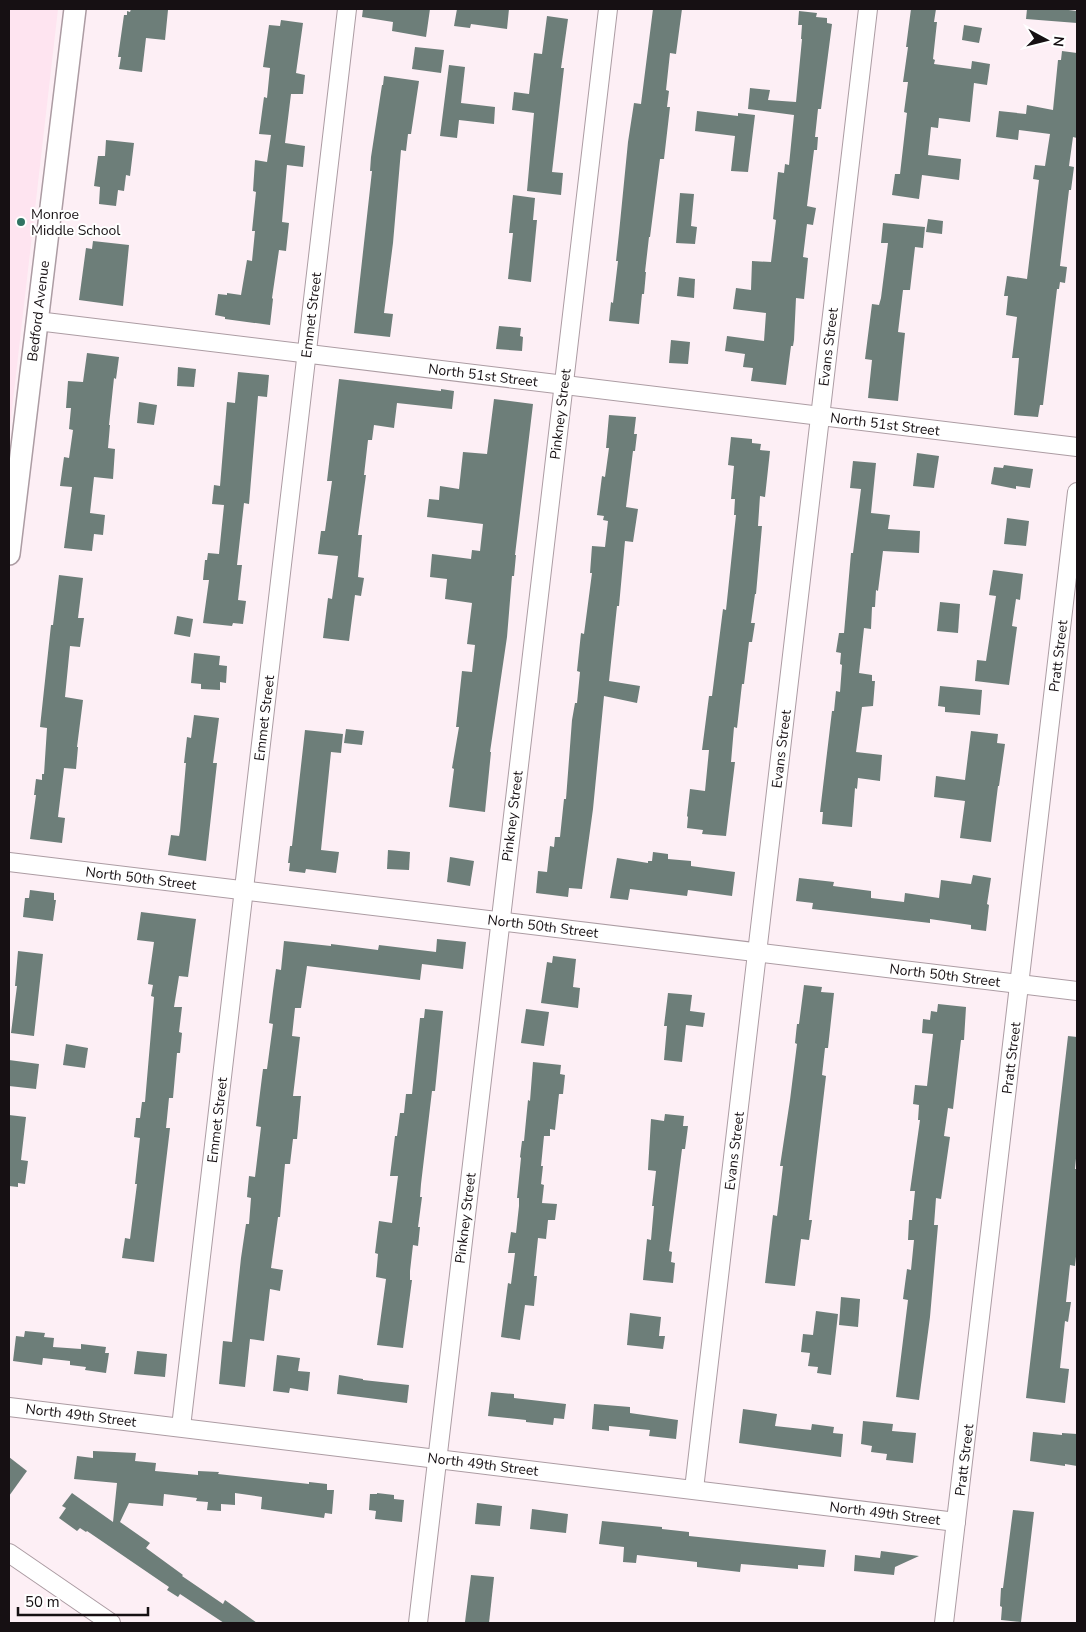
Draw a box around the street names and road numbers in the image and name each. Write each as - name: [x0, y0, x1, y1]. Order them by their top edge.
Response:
- street label: Bedford Avenue: [23, 259, 54, 363]
- street label: Emmet Street: [297, 271, 326, 359]
- street label: Evans Street: [814, 307, 843, 387]
- street label: North 51st Street: [427, 359, 539, 392]
- street label: Pinkney Street: [545, 367, 576, 461]
- street label: North 51st Street: [829, 408, 941, 441]
- street label: Pratt Street: [1045, 619, 1072, 693]
- street label: Emmet Street: [250, 674, 279, 762]
- street label: Evans Street: [767, 709, 796, 789]
- street label: Pinkney Street: [497, 769, 528, 863]
- street label: North 50th Street: [84, 862, 197, 895]
- street label: North 50th Street: [486, 910, 599, 943]
- street label: North 50th Street: [888, 959, 1001, 992]
- street label: Pratt Street: [998, 1021, 1025, 1095]
- street label: Emmet Street: [203, 1076, 232, 1164]
- street label: Evans Street: [720, 1111, 749, 1191]
- street label: Pinkney Street: [450, 1171, 481, 1265]
- street label: North 49th Street: [24, 1399, 137, 1432]
- street label: Pratt Street: [951, 1423, 978, 1497]
- street label: North 49th Street: [426, 1448, 539, 1481]
- street label: North 49th Street: [828, 1497, 941, 1530]

